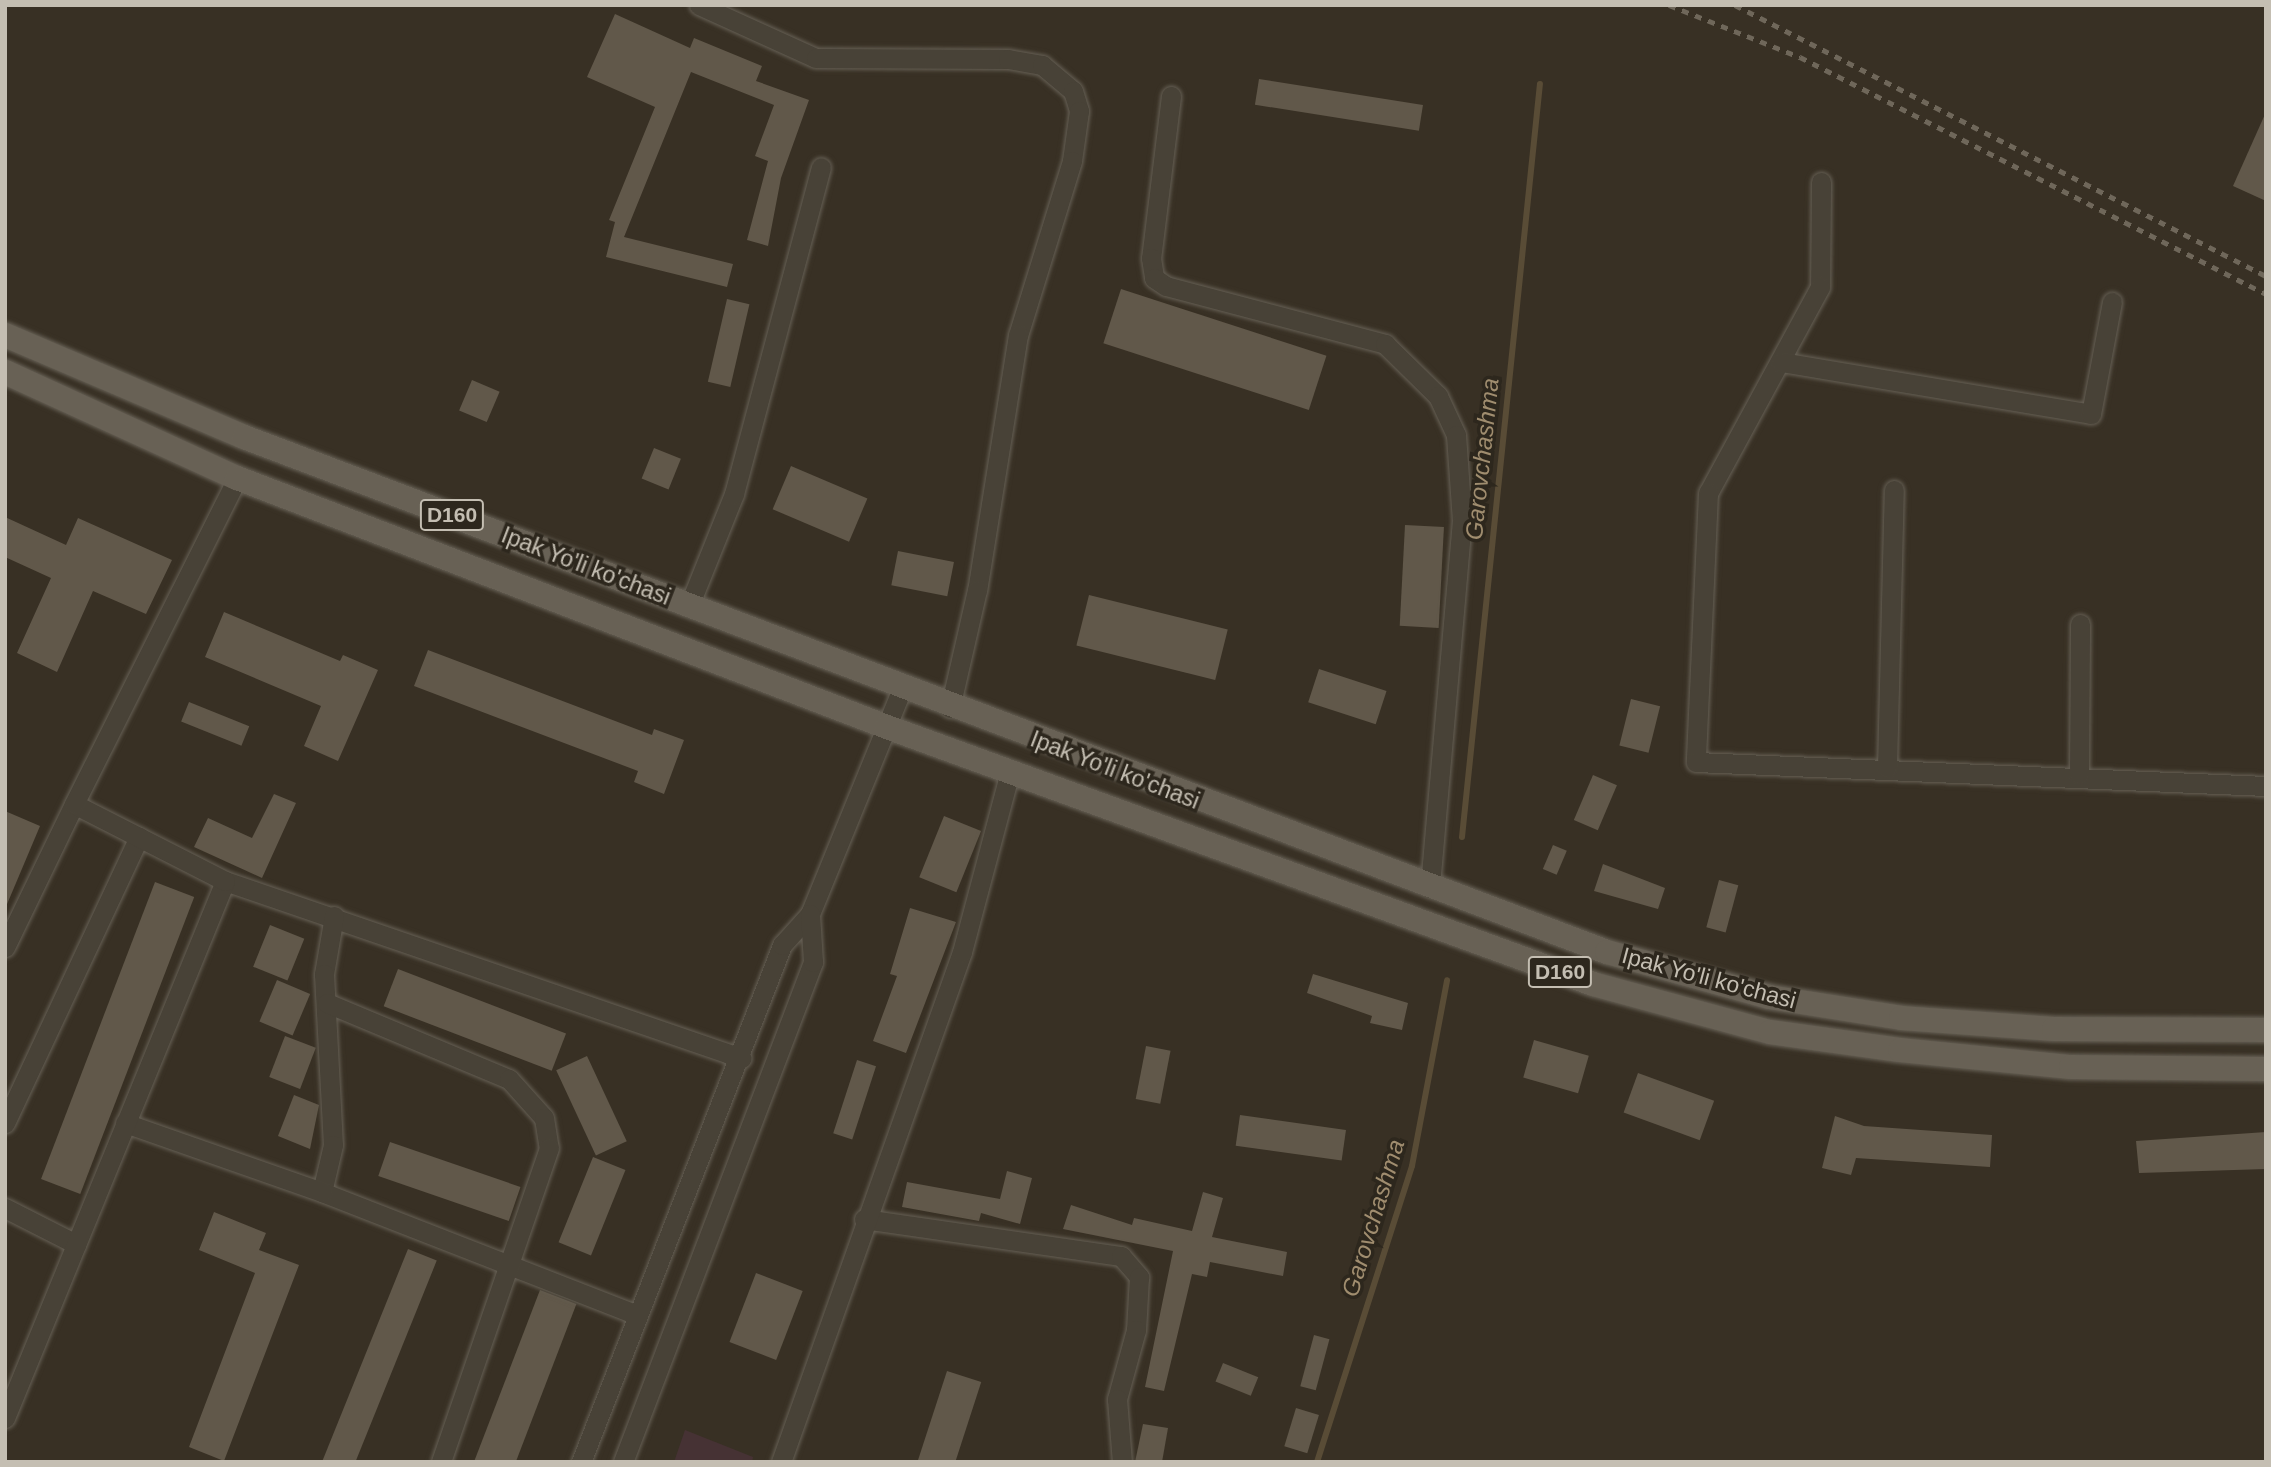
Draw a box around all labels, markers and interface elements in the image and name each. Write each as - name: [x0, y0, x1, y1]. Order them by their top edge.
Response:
- water label: Garovchashma: [1459, 377, 1505, 541]
- road number: D160: [419, 498, 485, 532]
- street label: Ipak Yo'li ko'chasi: [497, 521, 675, 611]
- street label: Ipak Yo'li ko'chasi: [1026, 725, 1204, 815]
- street label: Ipak Yo'li ko'chasi: [1619, 941, 1799, 1015]
- road number: D160: [1527, 954, 1593, 990]
- water label: Garovchashma: [1335, 1136, 1411, 1300]

